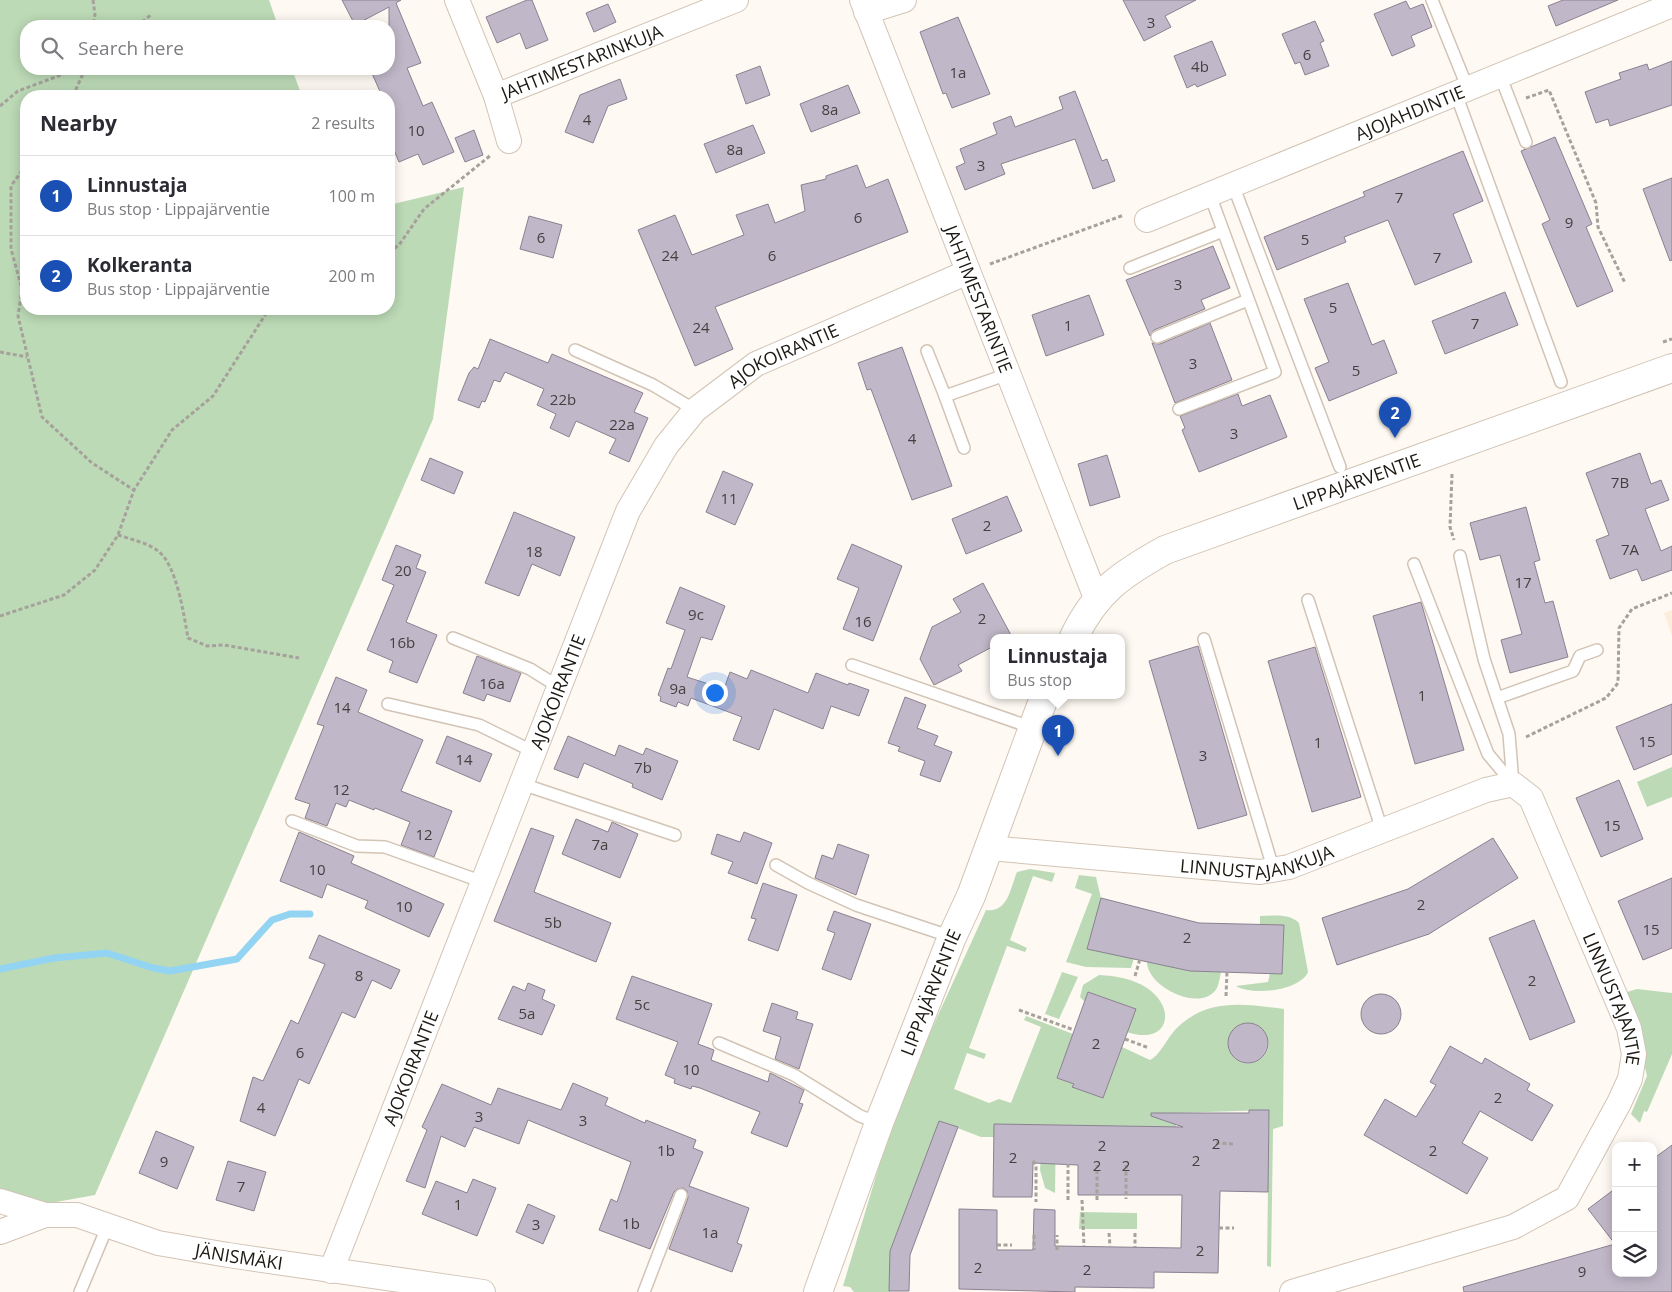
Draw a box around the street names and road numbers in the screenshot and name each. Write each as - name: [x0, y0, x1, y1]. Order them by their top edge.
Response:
- street label: JAHTIMESTARINKUJA: [496, 18, 667, 106]
- street label: AJOJAHDINTIE: [1351, 79, 1468, 146]
- street label: JAHTIMESTARINTIE: [939, 220, 1019, 376]
- street label: AJOKOIRANTIE: [723, 318, 842, 393]
- street label: LIPPAJÄRVENTIE: [1289, 447, 1424, 515]
- street label: AJOKOIRANTIE: [524, 631, 591, 753]
- street label: LINNUSTAJANKUJA: [1179, 839, 1337, 885]
- street label: LIPPAJÄRVENTIE: [895, 925, 966, 1059]
- street label: LINNUSTAJANTIE: [1578, 929, 1646, 1067]
- street label: AJOKOIRANTIE: [377, 1007, 444, 1129]
- street label: JÄNISMÄKI: [191, 1237, 285, 1275]

